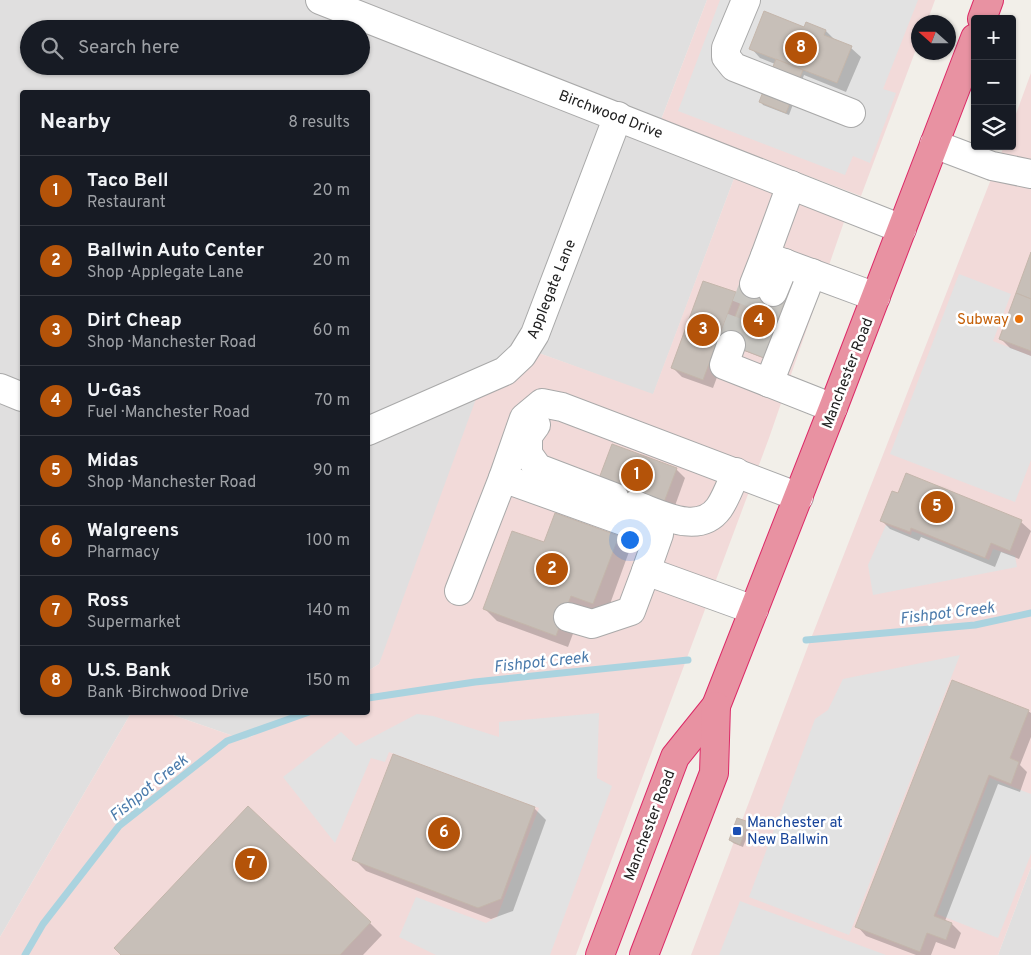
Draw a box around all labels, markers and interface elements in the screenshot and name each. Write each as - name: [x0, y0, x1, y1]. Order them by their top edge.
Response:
- north arrow: [911, 15, 956, 60]
- map controls: [971, 15, 1016, 150]
- button: +: [971, 15, 1016, 60]
- search box: [20, 20, 370, 75]
- pin: 8: [785, 29, 817, 67]
- icon: search: [38, 34, 66, 62]
- text: Search here: [78, 36, 180, 60]
- button: −: [971, 60, 1016, 105]
- street label: Birchwood Drive: [556, 87, 665, 144]
- button: layers: [971, 105, 1016, 150]
- text: Nearby: [40, 109, 111, 136]
- text: 8 results: [288, 113, 350, 133]
- text: Taco Bell: [87, 169, 169, 193]
- text: 1: [53, 181, 59, 201]
- text: 20 m: [313, 181, 350, 201]
- text: Restaurant: [87, 193, 166, 213]
- street label: Applegate Lane: [524, 237, 581, 342]
- text: Ballwin Auto Center: [87, 239, 264, 263]
- text: 2: [51, 251, 61, 271]
- text: 20 m: [313, 251, 350, 271]
- text: Shop · Applegate Lane: [87, 263, 244, 283]
- pin: 4: [743, 302, 775, 340]
- text: Dirt Cheap: [87, 309, 182, 333]
- pin: 3: [687, 311, 719, 349]
- place label: Subway: [957, 311, 1009, 330]
- marker: Subway: [1013, 313, 1025, 325]
- street label: Manchester Road: [819, 315, 878, 432]
- text: 3: [51, 321, 61, 341]
- text: 60 m: [313, 321, 350, 341]
- text: Shop · Manchester Road: [87, 333, 256, 353]
- text: U-Gas: [87, 379, 141, 403]
- text: 4: [51, 391, 61, 411]
- text: 70 m: [315, 391, 350, 411]
- text: Fuel · Manchester Road: [87, 403, 250, 423]
- text: Midas: [87, 449, 139, 473]
- pin: 1: [621, 456, 653, 494]
- text: 5: [51, 461, 61, 481]
- text: 90 m: [313, 461, 350, 481]
- text: Shop · Manchester Road: [87, 473, 256, 493]
- pin: 5: [921, 488, 953, 526]
- text: Walgreens: [87, 519, 179, 543]
- your location: [617, 527, 643, 553]
- text: 6: [51, 531, 61, 551]
- text: 100 m: [306, 531, 350, 551]
- text: Pharmacy: [87, 543, 160, 563]
- pin: 2: [536, 550, 568, 588]
- text: Ross: [87, 589, 129, 613]
- water label: Fishpot Creek: [899, 598, 997, 630]
- text: 7: [52, 601, 60, 621]
- text: 140 m: [307, 601, 350, 621]
- text: Supermarket: [87, 613, 181, 633]
- water label: Fishpot Creek: [493, 648, 591, 678]
- text: U.S. Bank: [87, 659, 171, 683]
- text: 8: [51, 671, 61, 691]
- text: 150 m: [307, 671, 350, 691]
- text: Bank · Birchwood Drive: [87, 683, 249, 703]
- water label: Fishpot Creek: [106, 750, 193, 826]
- street label: Manchester Road: [621, 767, 680, 884]
- pin: 6: [428, 814, 460, 852]
- place label: Manchester at New Ballwin: [747, 814, 843, 850]
- marker: Manchester at New Ballwin: [731, 825, 743, 837]
- pin: 7: [235, 845, 267, 883]

